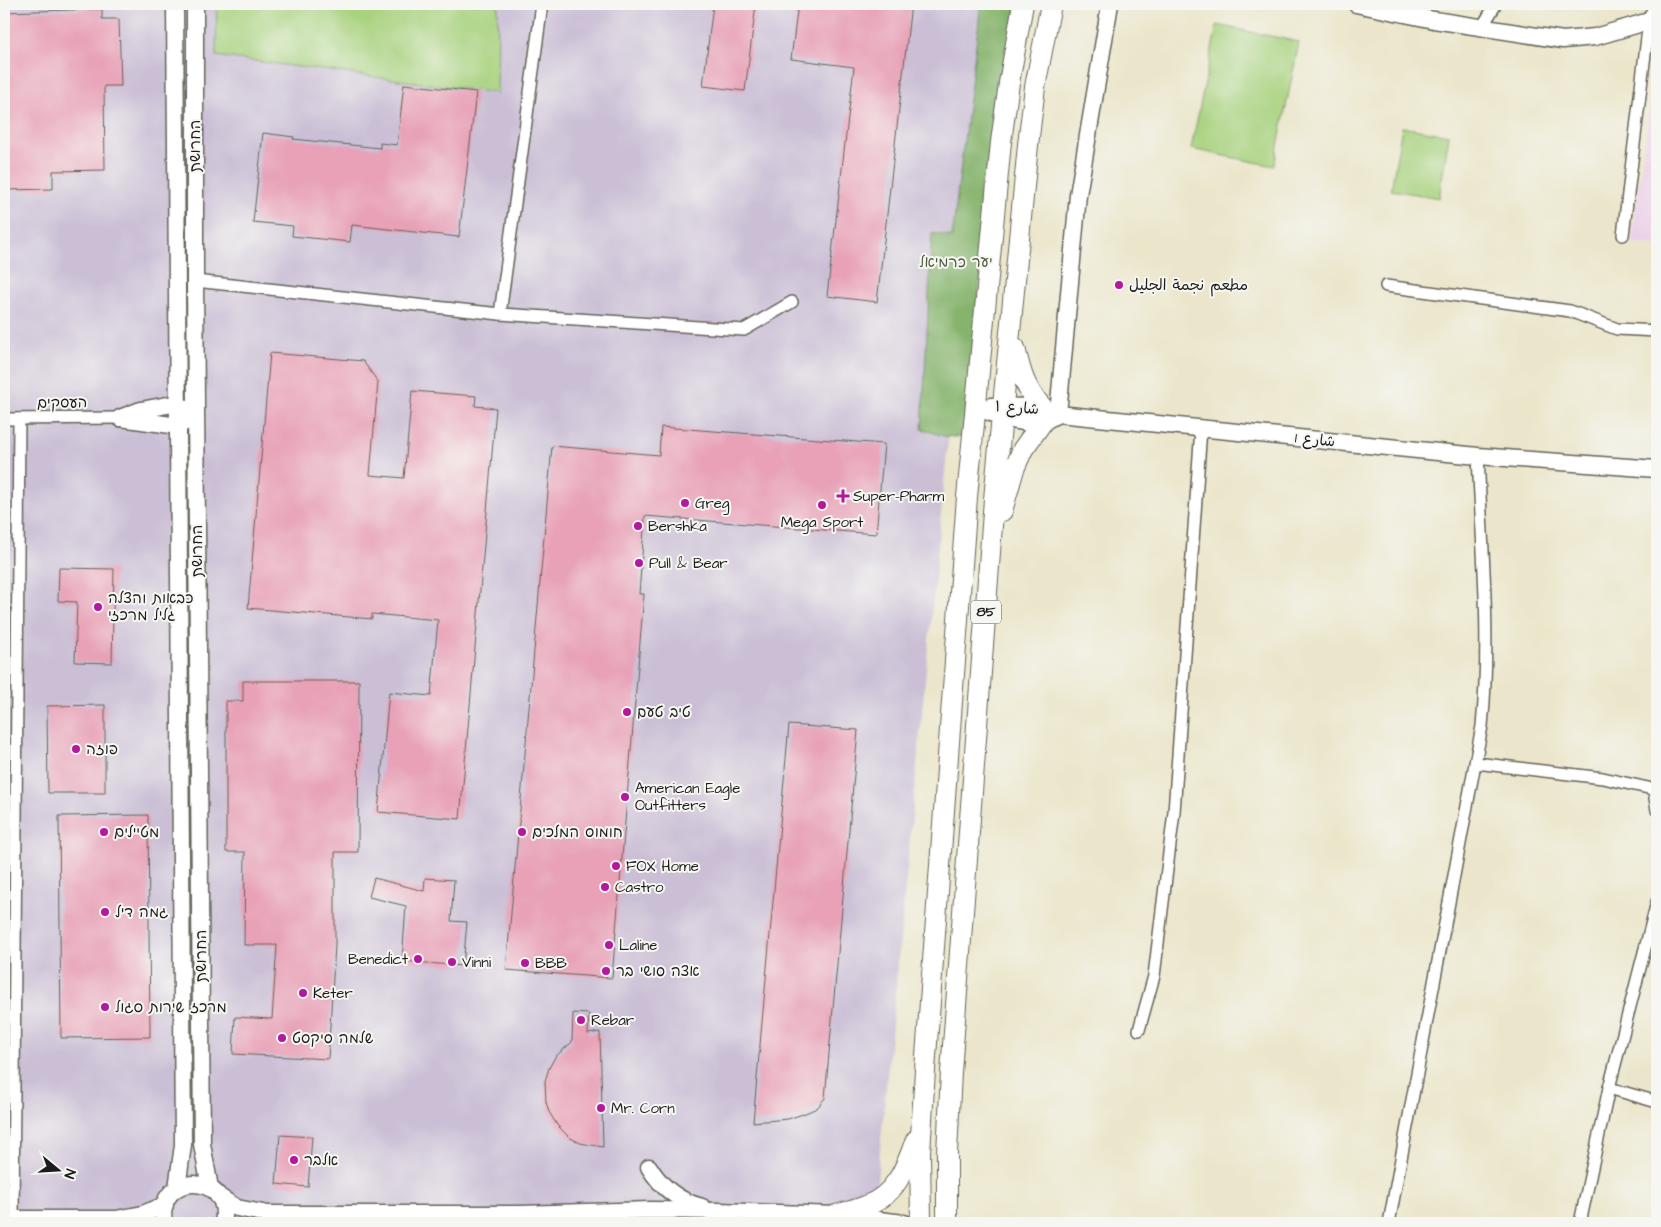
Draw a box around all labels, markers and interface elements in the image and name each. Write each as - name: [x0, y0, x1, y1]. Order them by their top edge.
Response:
- street label: החרושת: [185, 120, 206, 172]
- park label: יער כרמיאל: [919, 252, 993, 273]
- place label: مطعم نجمة الجليل: [1129, 275, 1248, 297]
- marker: مطعم نجمة الجليل: [1113, 279, 1125, 291]
- street label: העסקים: [37, 392, 87, 414]
- street label: شارع ١: [994, 396, 1040, 420]
- street label: شارع 1: [1294, 427, 1336, 453]
- place label: Super-Pharm: [853, 486, 945, 507]
- marker: Super-Pharm: [837, 490, 849, 502]
- place label: Greg: [695, 493, 730, 515]
- marker: Greg: [679, 497, 691, 509]
- marker: Mega Sport: [816, 499, 828, 511]
- place label: Mega Sport: [781, 512, 863, 534]
- place label: Bershka: [648, 516, 707, 537]
- marker: Bershka: [632, 520, 644, 532]
- street label: החרושת: [187, 525, 208, 577]
- place label: Pull & Bear: [649, 553, 728, 574]
- marker: Pull & Bear: [633, 557, 645, 569]
- place label: כבאות והצלה גליל מרכזי: [108, 588, 193, 626]
- road number: 85: [971, 600, 1001, 624]
- marker: כבאות והצלה גליל מרכזי: [92, 601, 104, 613]
- place label: טיב טעם: [637, 702, 691, 723]
- marker: טיב טעם: [621, 706, 633, 718]
- place label: פוזה: [86, 739, 118, 760]
- marker: פוזה: [70, 743, 82, 755]
- place label: American Eagle Outfitters: [635, 778, 740, 816]
- marker: American Eagle Outfitters: [619, 791, 631, 803]
- place label: מטיילים: [114, 822, 159, 843]
- place label: חומוס המלכים: [532, 822, 623, 843]
- marker: מטיילים: [98, 826, 110, 838]
- marker: חומוס המלכים: [516, 826, 528, 838]
- place label: FOX Home: [626, 856, 699, 877]
- marker: FOX Home: [610, 860, 622, 872]
- place label: Castro: [615, 877, 664, 898]
- marker: Castro: [599, 881, 611, 893]
- place label: גמה דיל: [115, 902, 168, 923]
- marker: גמה דיל: [99, 906, 111, 918]
- street label: החרושת: [191, 930, 212, 982]
- place label: Laline: [619, 935, 657, 956]
- marker: Laline: [603, 939, 615, 951]
- place label: Benedict: [348, 949, 408, 970]
- place label: Vinni: [462, 952, 492, 973]
- marker: Benedict: [412, 953, 424, 965]
- place label: BBB: [535, 953, 567, 974]
- marker: Vinni: [446, 956, 458, 968]
- marker: BBB: [519, 957, 531, 969]
- place label: אצה סושי בר: [616, 961, 700, 982]
- marker: אצה סושי בר: [600, 965, 612, 977]
- place label: Keter: [313, 983, 353, 1004]
- marker: Keter: [297, 987, 309, 999]
- place label: מרכז שירות סגול: [115, 997, 227, 1018]
- marker: מרכז שירות סגול: [99, 1001, 111, 1013]
- place label: Rebar: [591, 1010, 634, 1031]
- marker: Rebar: [575, 1014, 587, 1026]
- place label: שלמה סיקסט: [292, 1028, 374, 1049]
- marker: שלמה סיקסט: [276, 1032, 288, 1044]
- place label: Mr. Corn: [611, 1098, 675, 1119]
- marker: Mr. Corn: [595, 1102, 607, 1114]
- north arrow: [32, 1144, 82, 1194]
- place label: אלבר: [304, 1150, 339, 1171]
- marker: אלבר: [288, 1154, 300, 1166]
- text: N: [58, 1166, 80, 1181]

